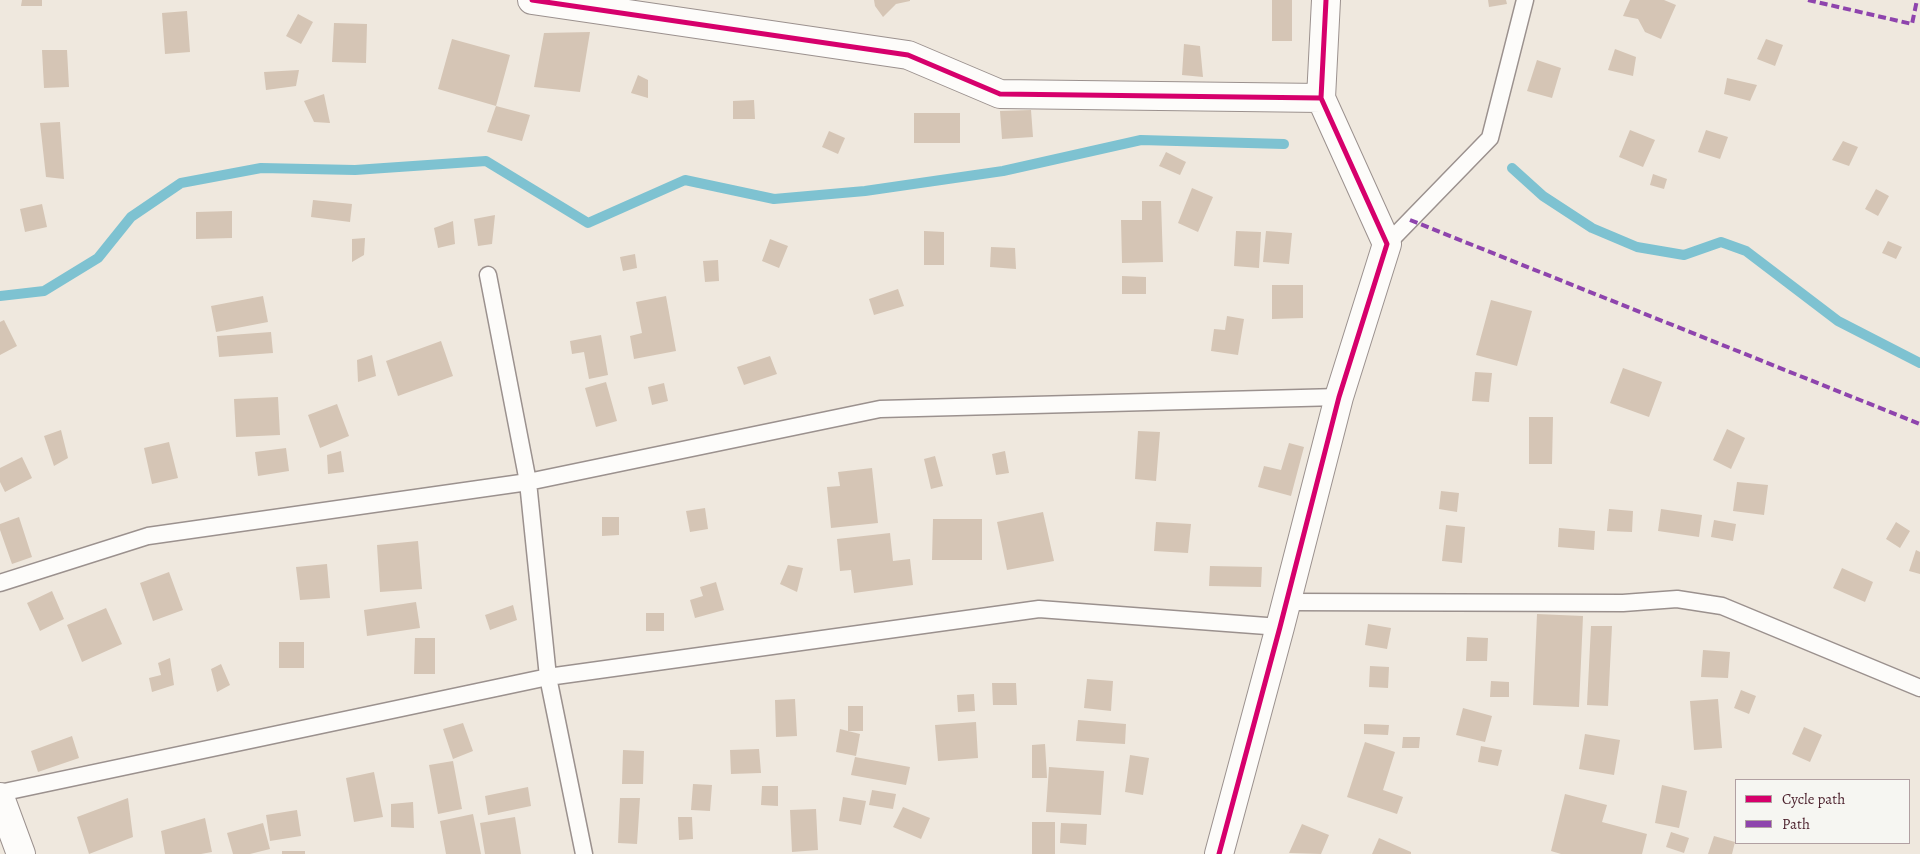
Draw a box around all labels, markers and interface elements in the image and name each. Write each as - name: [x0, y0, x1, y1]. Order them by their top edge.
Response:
- legend: [1735, 779, 1910, 844]
- text: Cycle path: [1782, 789, 1845, 809]
- text: Path: [1782, 814, 1810, 834]

